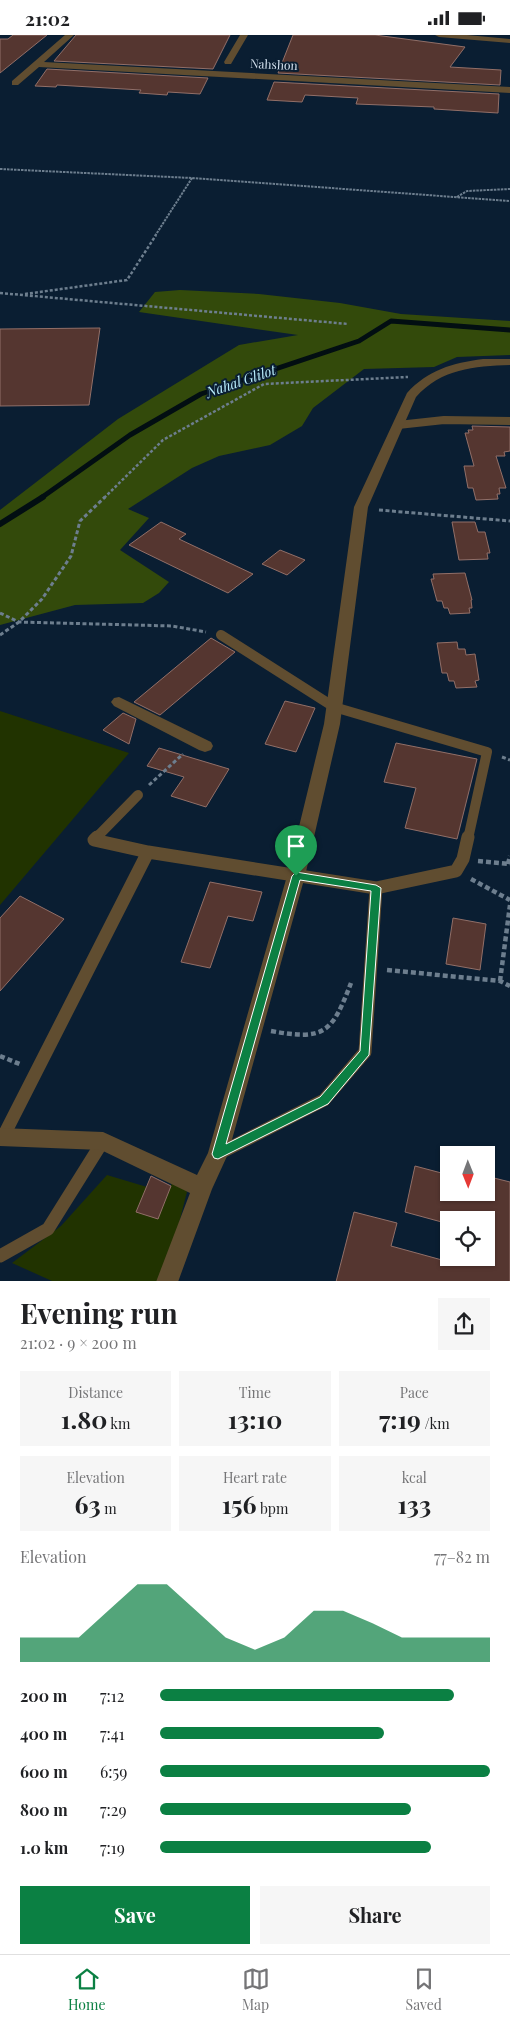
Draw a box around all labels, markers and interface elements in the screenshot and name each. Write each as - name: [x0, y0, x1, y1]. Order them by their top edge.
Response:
- text: 21:02: [25, 5, 70, 31]
- street label: Nahshon: [250, 55, 298, 73]
- water label: Nahal Glilot: [202, 359, 279, 402]
- pin: [275, 825, 317, 876]
- icon: arrive: [282, 832, 310, 860]
- north arrow: [440, 1146, 495, 1201]
- map controls: [440, 1146, 495, 1266]
- button: locate: [440, 1211, 495, 1266]
- text: Evening run: [20, 1294, 178, 1331]
- button: share: [438, 1298, 490, 1350]
- text: 21:02 · 9 × 200 m: [20, 1332, 137, 1353]
- text: Distance: [68, 1383, 123, 1402]
- text: Time: [239, 1383, 271, 1402]
- text: Pace: [400, 1383, 429, 1402]
- text: 1.80: [61, 1402, 107, 1435]
- text: 13:10: [228, 1402, 282, 1435]
- text: 7:19: [379, 1402, 421, 1435]
- text: km: [107, 1414, 131, 1433]
- text: /km: [421, 1414, 450, 1433]
- text: Elevation: [67, 1468, 125, 1487]
- text: Heart rate: [223, 1468, 287, 1487]
- text: kcal: [402, 1468, 427, 1487]
- text: 63: [75, 1487, 101, 1520]
- text: 156: [222, 1487, 256, 1520]
- text: 133: [397, 1487, 431, 1520]
- text: m: [101, 1499, 117, 1518]
- text: bpm: [256, 1499, 288, 1518]
- text: Elevation: [20, 1546, 87, 1567]
- text: 77–82 m: [434, 1546, 490, 1567]
- text: 200 m: [20, 1685, 67, 1706]
- text: 7:12: [100, 1685, 124, 1706]
- text: 400 m: [20, 1723, 67, 1744]
- text: 7:41: [100, 1723, 125, 1744]
- text: 600 m: [20, 1761, 68, 1782]
- text: 6:59: [100, 1761, 127, 1782]
- text: 800 m: [20, 1799, 68, 1820]
- text: 7:29: [100, 1799, 127, 1820]
- text: 1.0 km: [20, 1837, 68, 1858]
- text: 7:19: [100, 1837, 125, 1858]
- button: Save: [20, 1886, 250, 1944]
- button: Share: [260, 1886, 490, 1944]
- tab: Home: [68, 1965, 106, 2014]
- tab: Map: [242, 1965, 270, 2014]
- tab: Saved: [406, 1965, 442, 2014]

